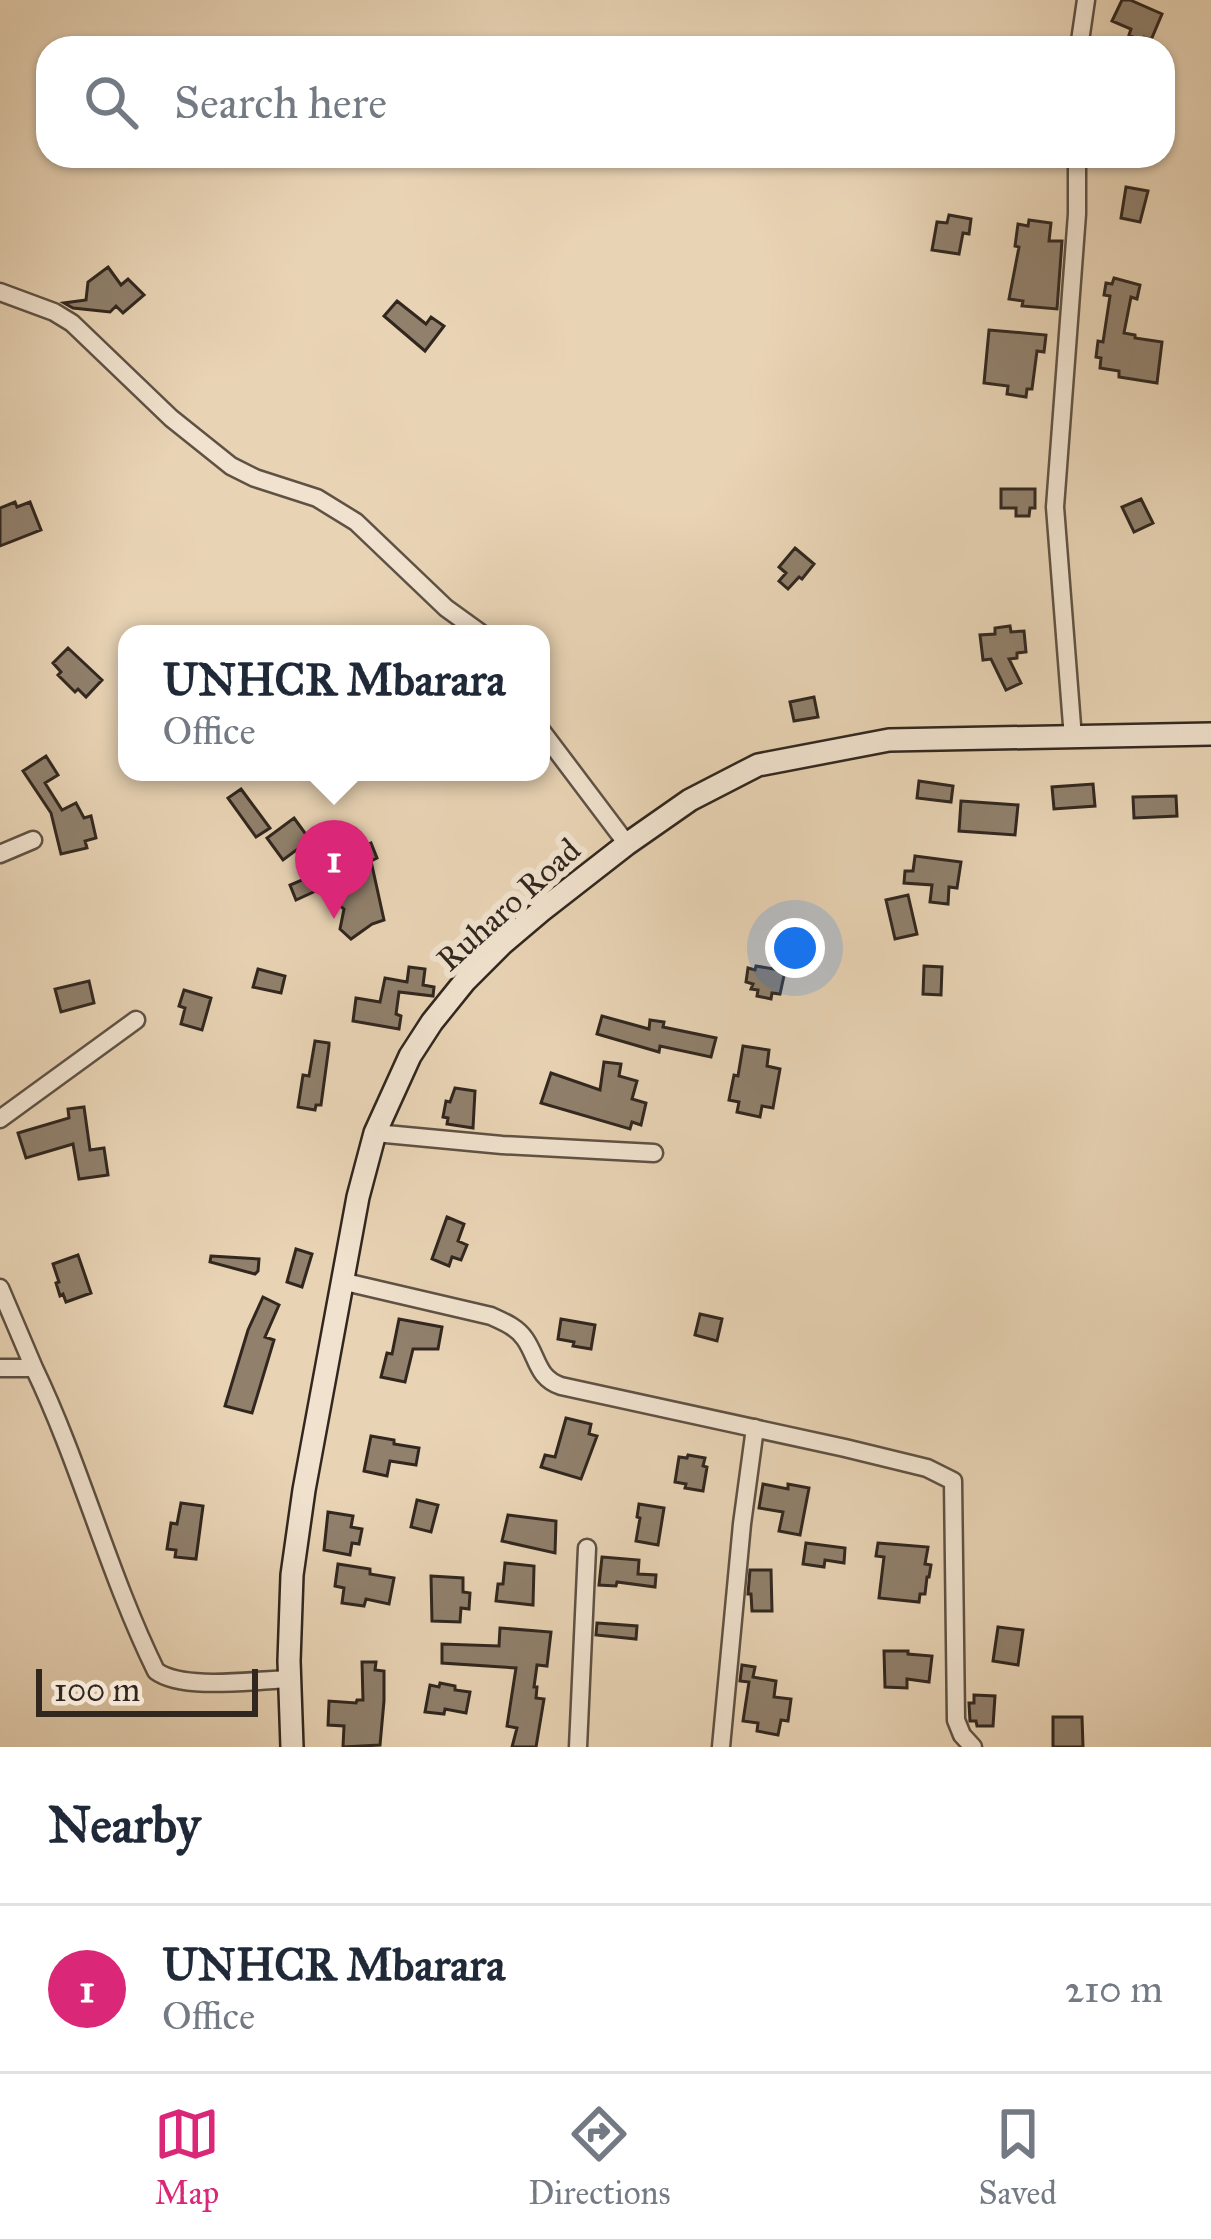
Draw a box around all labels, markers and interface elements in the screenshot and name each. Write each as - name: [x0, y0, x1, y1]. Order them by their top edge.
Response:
- search box: [36, 36, 1175, 168]
- icon: search: [78, 69, 144, 135]
- text: Search here: [174, 75, 387, 130]
- popup: [118, 625, 550, 781]
- text: UNHCR Mbarara: [162, 652, 506, 707]
- text: Office: [162, 707, 256, 755]
- pin: 1: [295, 820, 373, 919]
- street label: Ruharo Road: [429, 830, 589, 980]
- your location: [765, 918, 825, 978]
- scale bar: [36, 1663, 258, 1716]
- text: 100 m: [54, 1670, 140, 1710]
- text: Nearby: [48, 1794, 200, 1856]
- text: UNHCR Mbarara: [162, 1937, 505, 1992]
- text: 1: [79, 1965, 95, 2013]
- text: 210 m: [1065, 1965, 1163, 2013]
- text: Office: [162, 1992, 255, 2040]
- tab: Map: [154, 2101, 220, 2213]
- tab: Directions: [528, 2101, 670, 2213]
- tab: Saved: [979, 2101, 1057, 2213]

